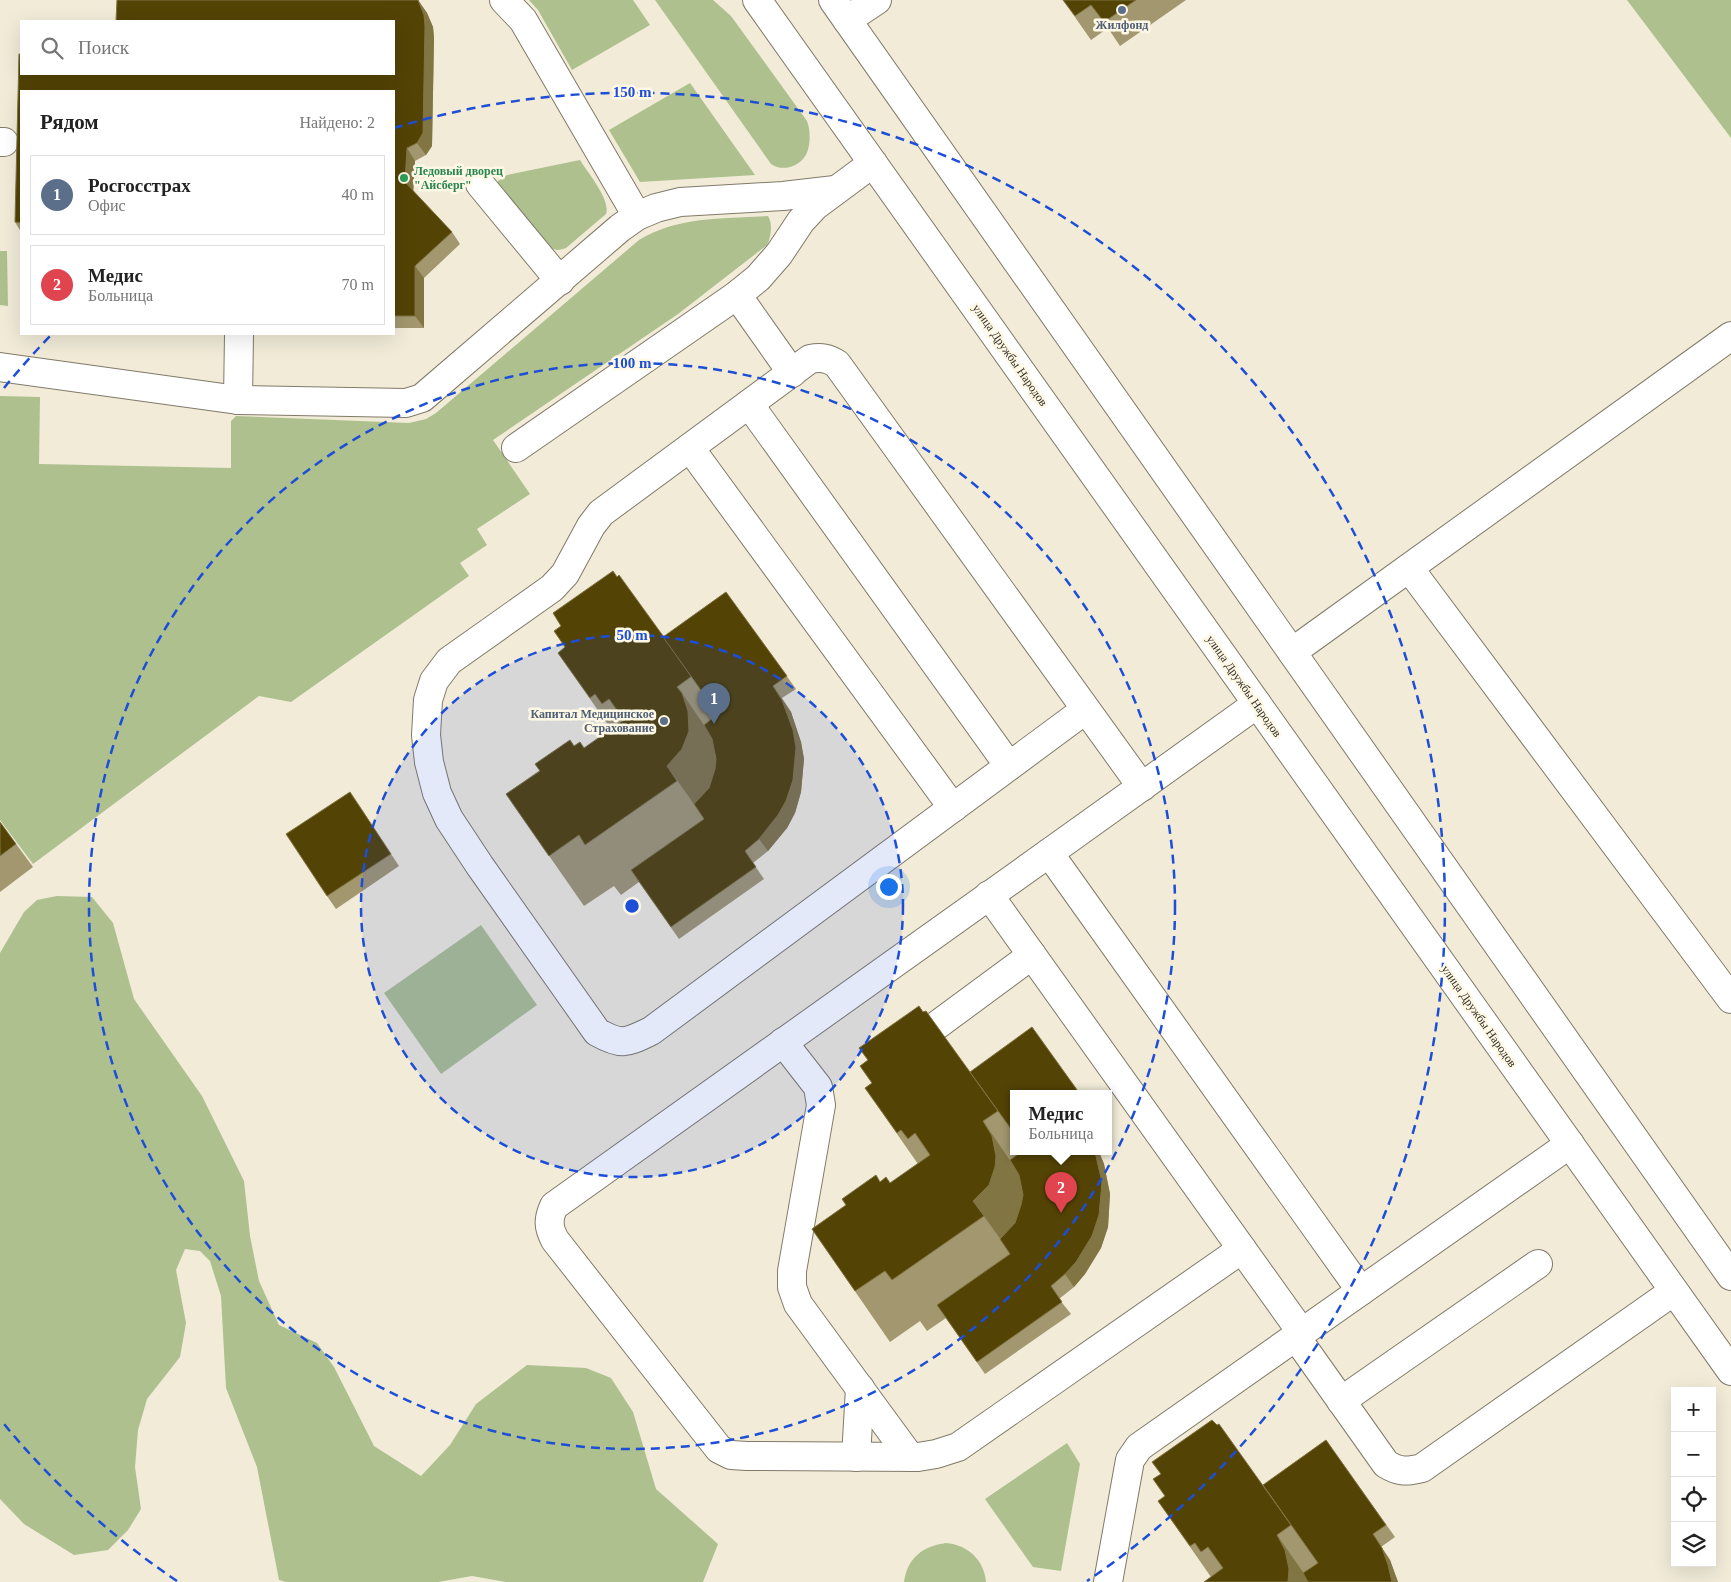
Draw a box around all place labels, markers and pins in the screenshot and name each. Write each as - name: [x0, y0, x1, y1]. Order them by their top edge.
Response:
- marker: Жилфонд: [1116, 4, 1128, 16]
- place label: Жилфонд: [1096, 18, 1148, 32]
- place label: Ледовый дворец "Айсберг": [414, 164, 503, 192]
- marker: Ледовый дворец "Айсберг": [398, 172, 410, 184]
- pin: 1: [698, 683, 730, 724]
- place label: Капитал Медицинское Страхование: [530, 707, 655, 735]
- marker: Капитал Медицинское Страхование: [658, 715, 670, 727]
- centre of rings: [623, 897, 641, 915]
- pin: 2: [1045, 1172, 1077, 1213]

